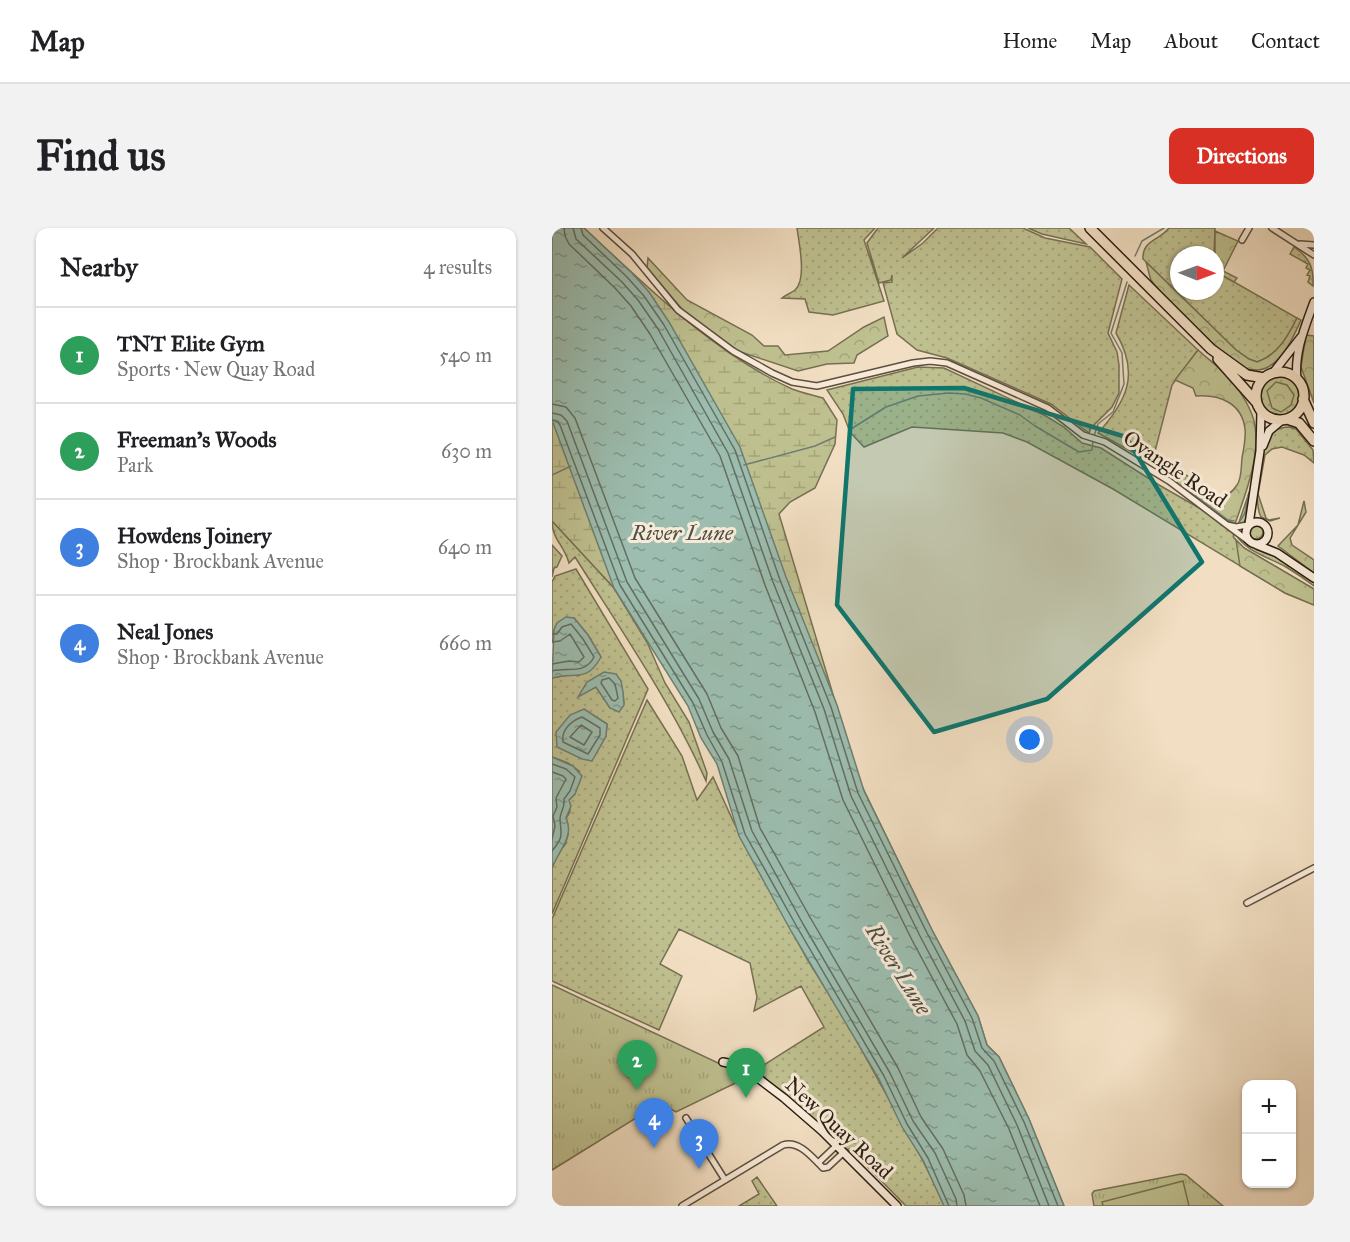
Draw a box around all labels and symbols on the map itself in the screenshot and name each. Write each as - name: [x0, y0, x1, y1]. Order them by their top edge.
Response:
- north arrow: [1170, 246, 1224, 300]
- street label: Ovangle Road: [1118, 425, 1232, 513]
- water label: River Lune: [630, 519, 734, 546]
- your location: [1015, 725, 1044, 754]
- water label: River Lune: [860, 918, 937, 1020]
- pin: 2: [618, 1040, 656, 1090]
- pin: 1: [726, 1048, 766, 1098]
- street label: New Quay Road: [780, 1071, 899, 1185]
- pin: 4: [634, 1098, 674, 1148]
- pin: 3: [680, 1120, 718, 1169]

